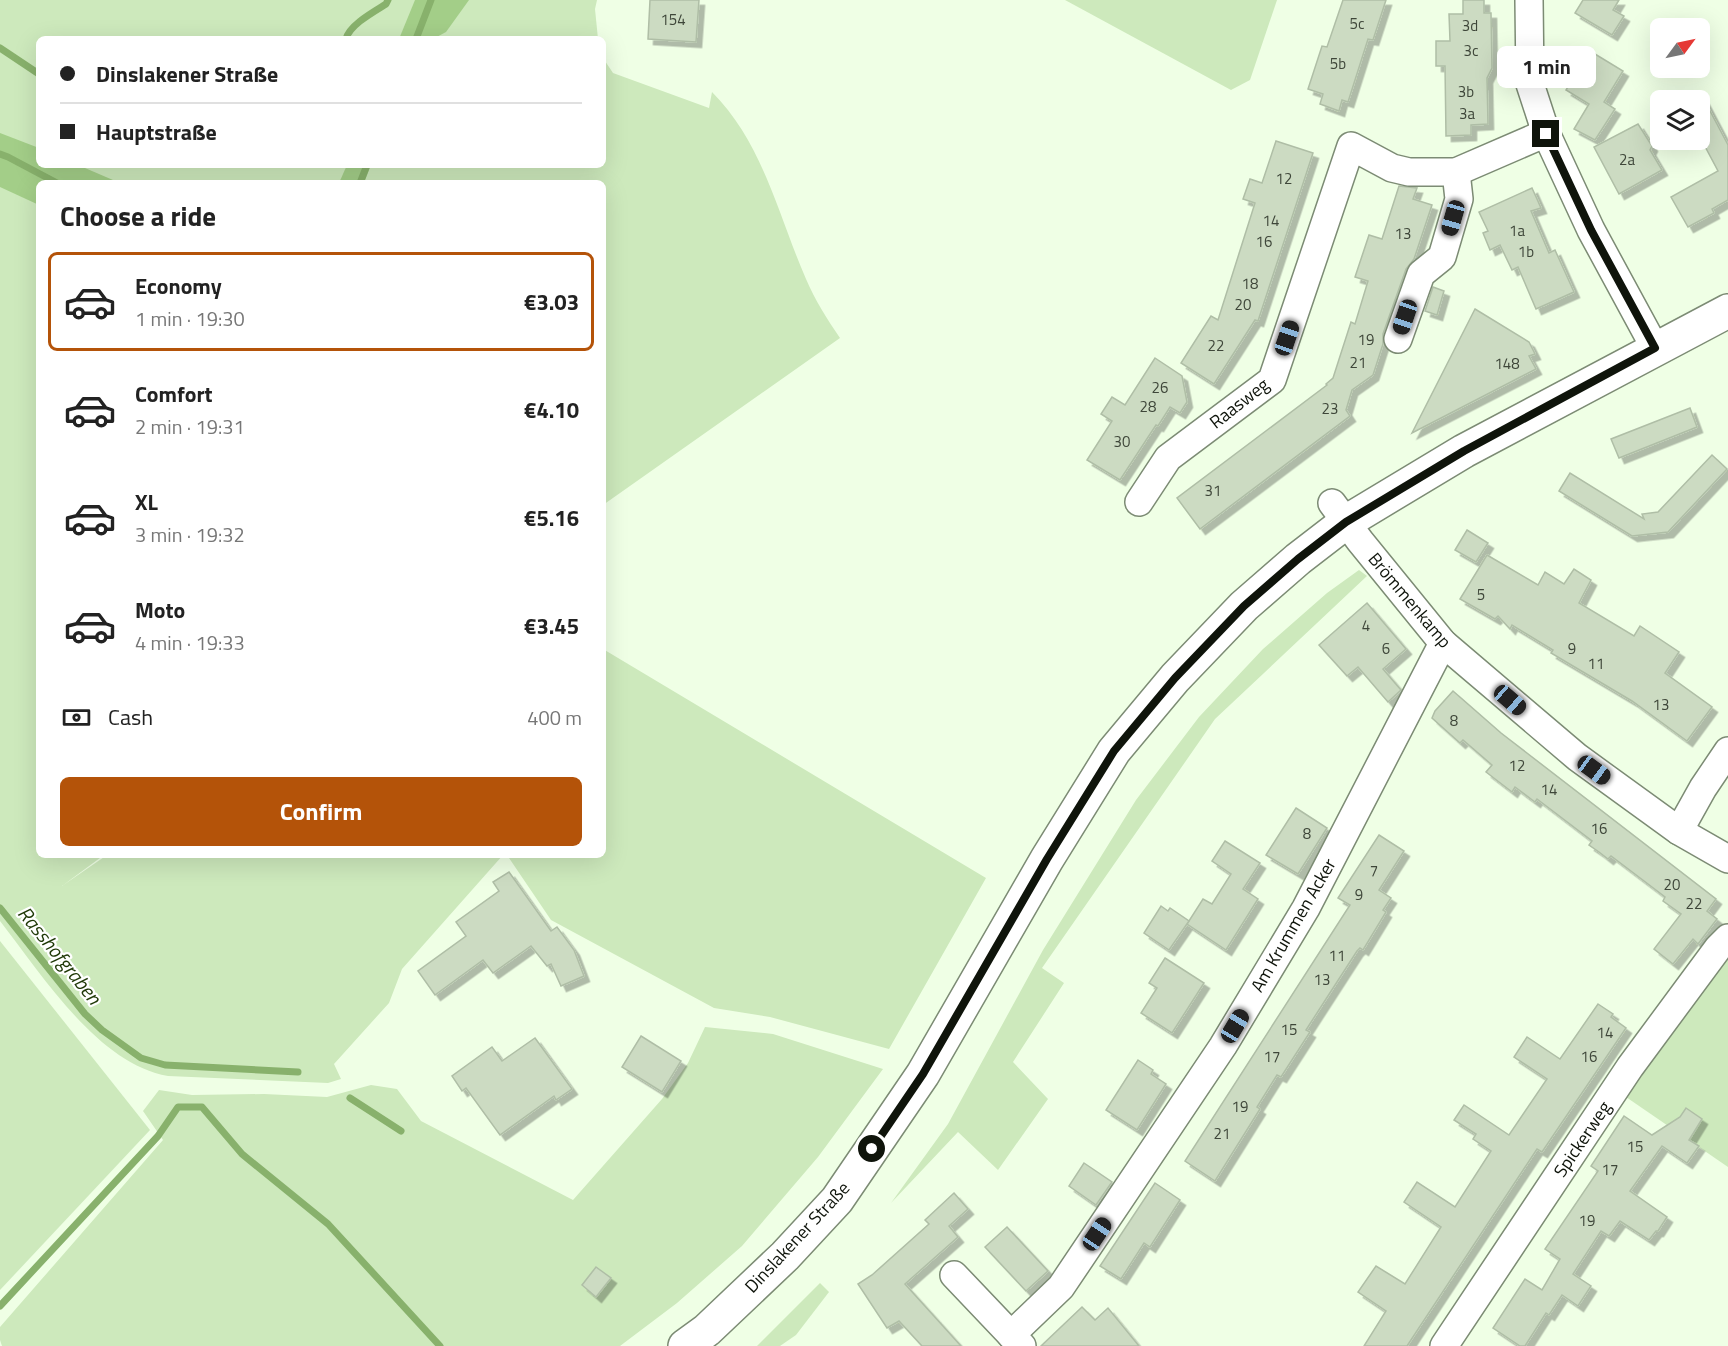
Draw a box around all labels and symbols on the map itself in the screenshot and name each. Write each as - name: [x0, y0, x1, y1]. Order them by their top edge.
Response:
- house number: 154: [660, 8, 686, 31]
- house number: 5c: [1350, 12, 1364, 35]
- house number: 3d: [1462, 14, 1478, 37]
- north arrow: [1650, 18, 1710, 78]
- house number: 3c: [1464, 39, 1478, 62]
- callout: 1 min: [1496, 47, 1596, 89]
- house number: 5b: [1330, 52, 1346, 75]
- house number: 3b: [1458, 80, 1474, 103]
- house number: 3a: [1459, 102, 1475, 125]
- route end: [1532, 120, 1559, 147]
- house number: 2a: [1619, 148, 1635, 171]
- house number: 12: [1276, 167, 1292, 190]
- car: [1439, 198, 1467, 238]
- house number: 14: [1263, 209, 1279, 232]
- house number: 1a: [1509, 219, 1525, 242]
- house number: 13: [1395, 222, 1411, 245]
- house number: 16: [1256, 230, 1272, 253]
- house number: 1b: [1518, 240, 1534, 263]
- house number: 18: [1242, 272, 1258, 295]
- house number: 20: [1235, 293, 1251, 316]
- car: [1391, 297, 1419, 337]
- car: [1273, 318, 1301, 358]
- house number: 19: [1358, 328, 1374, 351]
- house number: 22: [1208, 334, 1224, 357]
- house number: 21: [1350, 351, 1366, 374]
- house number: 148: [1494, 352, 1520, 375]
- street label: Raasweg: [1203, 371, 1275, 435]
- house number: 26: [1152, 376, 1168, 399]
- house number: 28: [1140, 395, 1156, 418]
- house number: 23: [1322, 397, 1338, 420]
- house number: 30: [1114, 430, 1130, 453]
- house number: 31: [1205, 479, 1221, 502]
- street label: Brömmenkamp: [1362, 546, 1458, 654]
- house number: 5: [1477, 583, 1485, 606]
- house number: 4: [1362, 614, 1370, 637]
- house number: 6: [1382, 637, 1390, 660]
- house number: 9: [1568, 637, 1576, 660]
- house number: 11: [1588, 652, 1604, 675]
- car: [1491, 681, 1529, 719]
- house number: 13: [1653, 693, 1669, 716]
- house number: 8: [1450, 709, 1458, 732]
- car: [1574, 752, 1614, 788]
- house number: 12: [1509, 754, 1525, 777]
- house number: 14: [1541, 778, 1557, 801]
- house number: 16: [1591, 817, 1607, 840]
- house number: 8: [1303, 822, 1311, 845]
- street label: Am Krummen Acker: [1244, 853, 1342, 997]
- house number: 7: [1370, 859, 1378, 882]
- house number: 20: [1664, 873, 1680, 896]
- house number: 9: [1355, 883, 1363, 906]
- house number: 22: [1686, 892, 1702, 915]
- water label: Rasshofgraben: [11, 899, 110, 1012]
- house number: 11: [1329, 944, 1345, 967]
- house number: 13: [1314, 968, 1330, 991]
- car: [1218, 1006, 1252, 1046]
- house number: 15: [1281, 1018, 1297, 1041]
- house number: 14: [1597, 1021, 1613, 1044]
- house number: 17: [1264, 1045, 1280, 1068]
- house number: 16: [1581, 1045, 1597, 1068]
- house number: 19: [1232, 1095, 1248, 1118]
- street label: Spickerweg: [1547, 1096, 1617, 1182]
- house number: 21: [1214, 1122, 1230, 1145]
- route start: [858, 1135, 885, 1162]
- house number: 15: [1627, 1135, 1643, 1158]
- house number: 17: [1602, 1158, 1618, 1181]
- street label: Dinslakener Straße: [738, 1175, 856, 1299]
- house number: 19: [1579, 1209, 1595, 1232]
- car: [1079, 1214, 1115, 1254]

